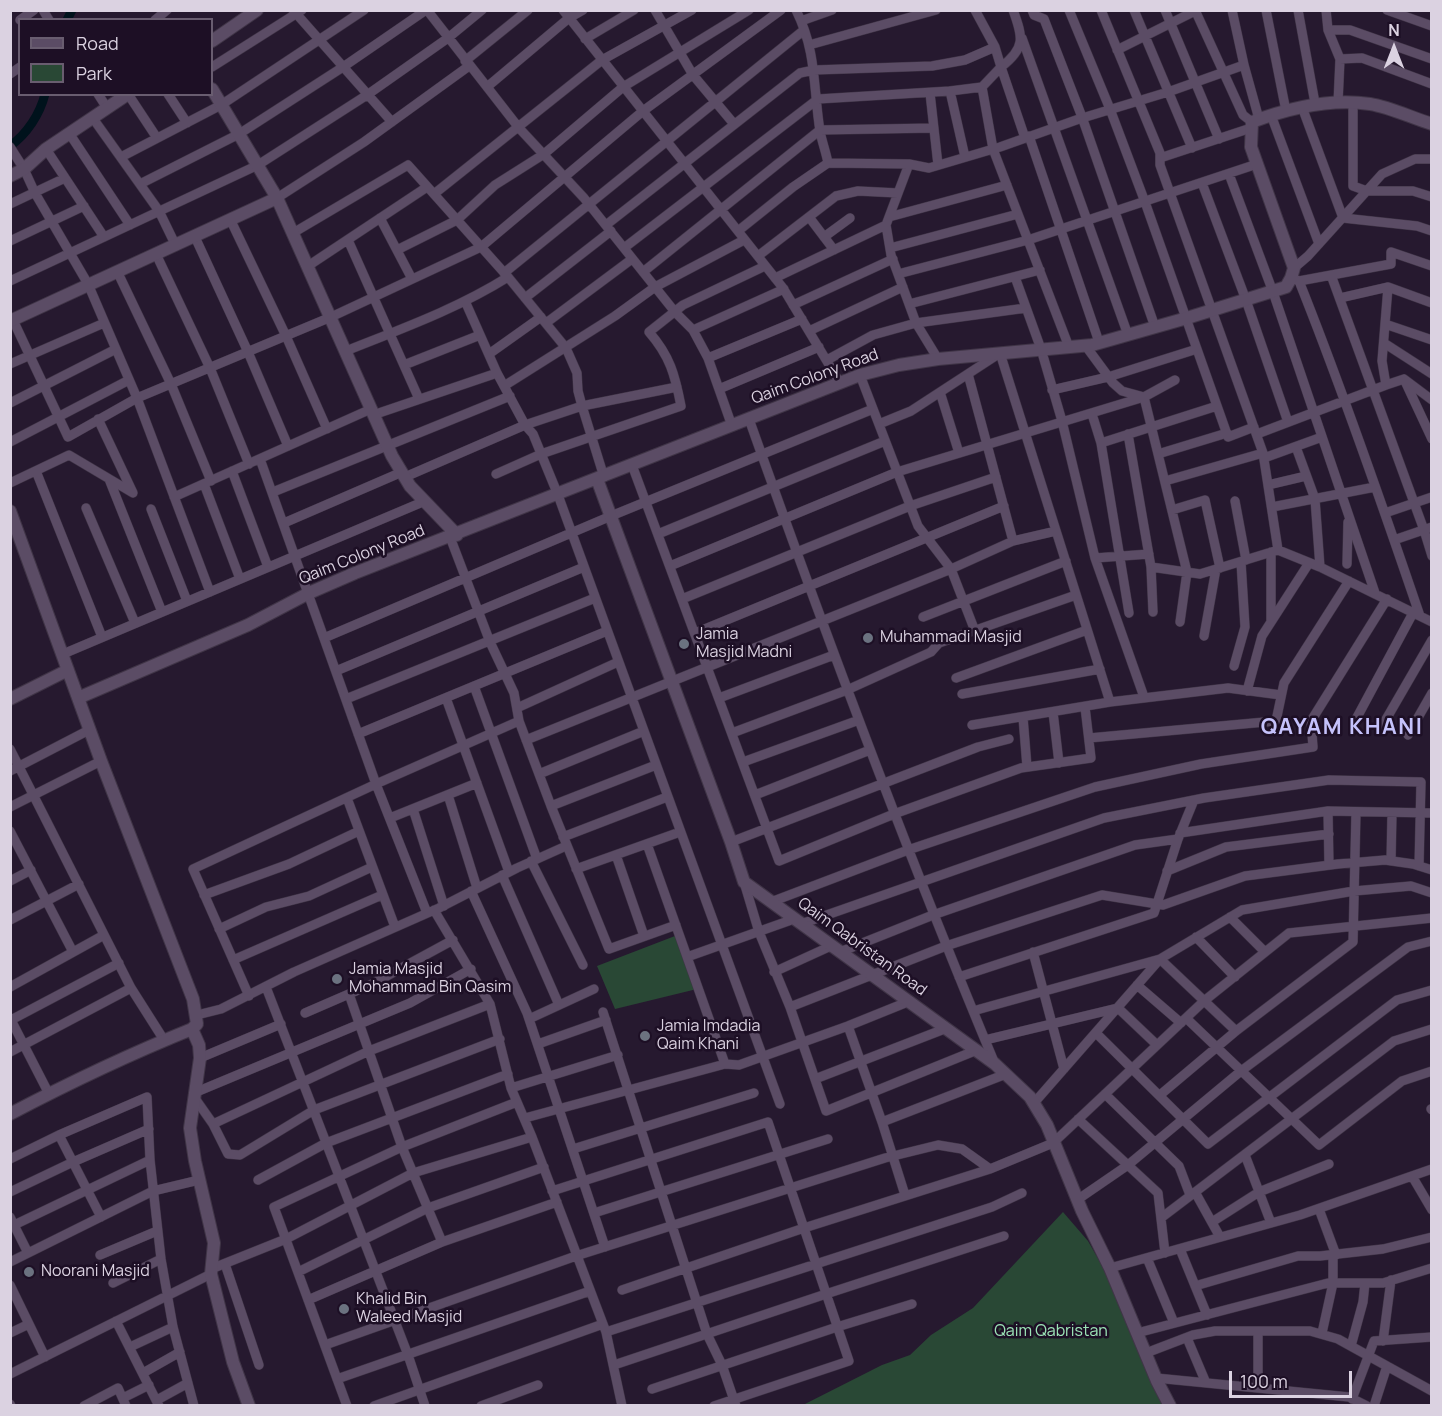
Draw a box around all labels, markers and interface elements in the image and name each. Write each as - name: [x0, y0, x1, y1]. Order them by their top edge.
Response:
- legend: [18, 18, 213, 96]
- north arrow: [1364, 18, 1424, 78]
- text: N: [1388, 19, 1400, 41]
- text: Road: [76, 31, 119, 55]
- text: Park: [76, 61, 112, 85]
- street label: Qaim Colony Road: [749, 345, 881, 409]
- street label: Qaim Colony Road: [296, 521, 428, 589]
- place label: Jamia Masjid Madni: [696, 625, 792, 663]
- place label: Muhammadi Masjid: [880, 628, 1022, 648]
- marker: Muhammadi Masjid: [861, 631, 875, 645]
- marker: Jamia Masjid Madni: [677, 637, 691, 651]
- district label: QAYAM KHANI: [1261, 715, 1423, 741]
- street label: Qaim Qabristan Road: [794, 894, 930, 1000]
- place label: Jamia Masjid Mohammad Bin Qasim: [349, 960, 511, 998]
- marker: Jamia Masjid Mohammad Bin Qasim: [330, 972, 344, 986]
- place label: Jamia Imdadia Qaim Khani: [657, 1017, 760, 1055]
- marker: Jamia Imdadia Qaim Khani: [638, 1029, 652, 1043]
- place label: Noorani Masjid: [41, 1262, 150, 1282]
- marker: Noorani Masjid: [22, 1265, 36, 1279]
- place label: Khalid Bin Waleed Masjid: [356, 1290, 462, 1328]
- marker: Khalid Bin Waleed Masjid: [337, 1302, 351, 1316]
- park label: Qaim Qabristan: [994, 1322, 1108, 1342]
- scale bar: [1232, 1359, 1355, 1397]
- text: 100 m: [1240, 1369, 1288, 1393]

